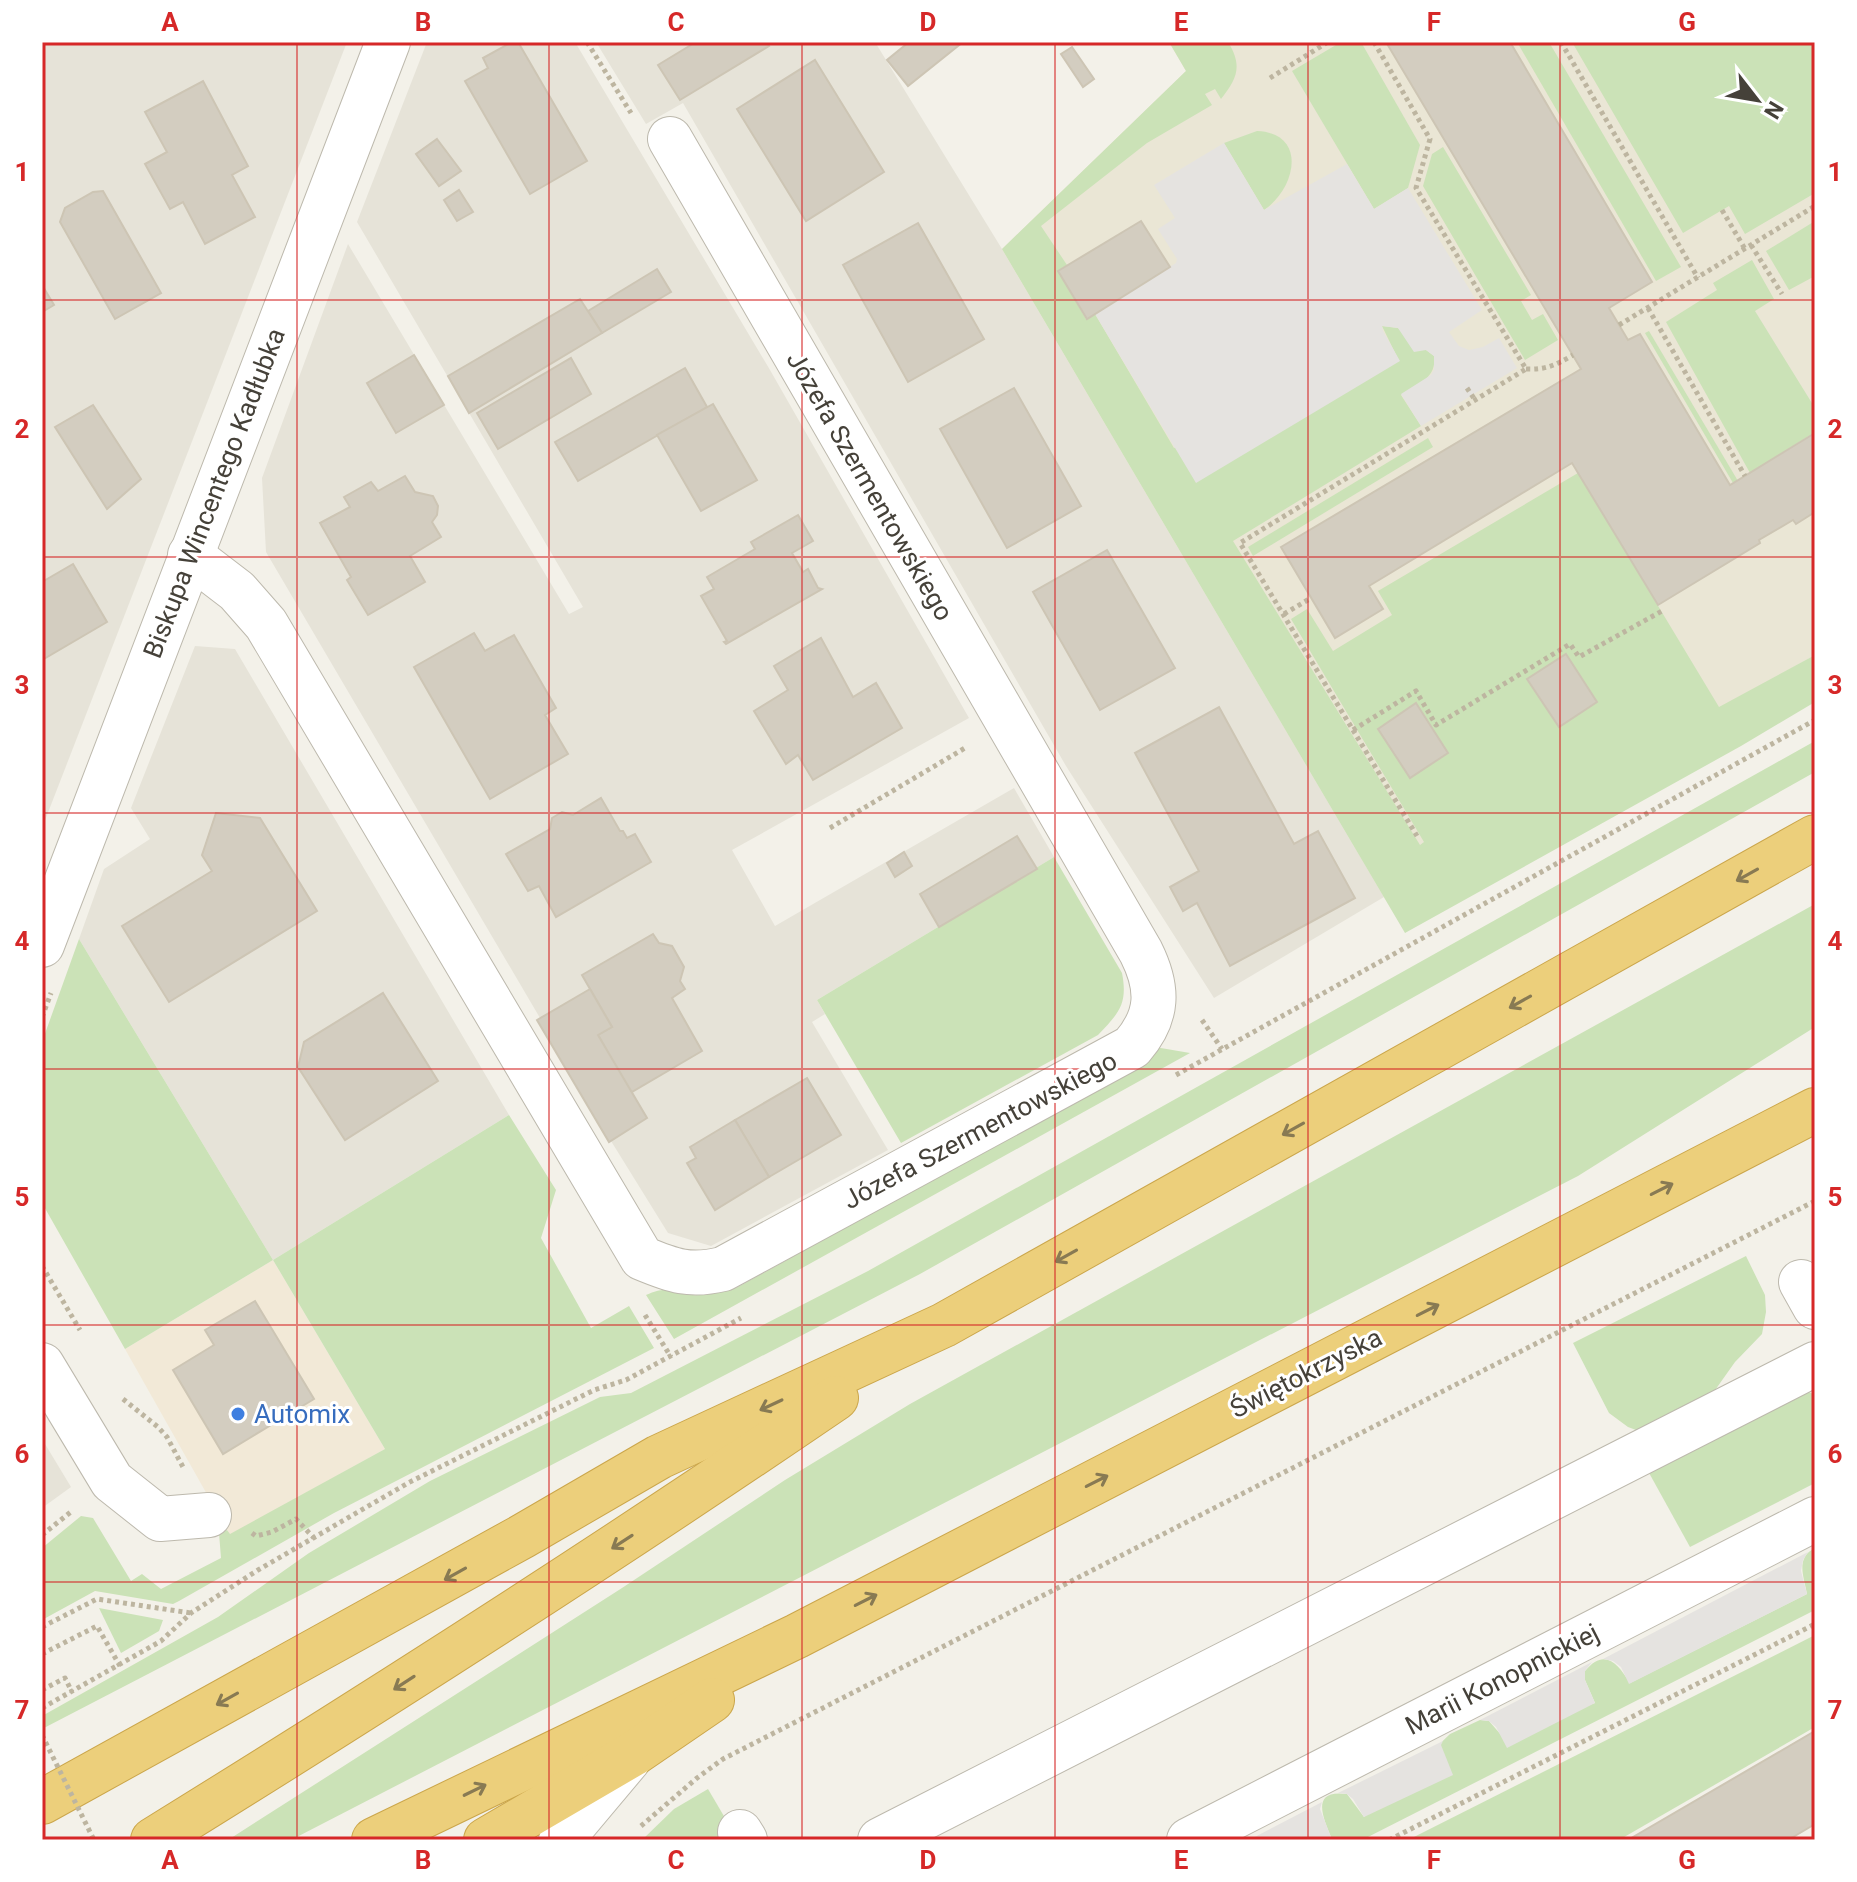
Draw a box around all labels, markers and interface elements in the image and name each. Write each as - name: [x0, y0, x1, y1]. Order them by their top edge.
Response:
- text: A: [161, 7, 179, 37]
- text: B: [415, 7, 431, 37]
- text: C: [667, 7, 685, 37]
- text: D: [920, 7, 936, 37]
- text: E: [1174, 7, 1189, 37]
- text: F: [1427, 7, 1441, 37]
- text: G: [1678, 7, 1696, 37]
- north arrow: [1717, 60, 1797, 140]
- text: N: [1759, 97, 1788, 123]
- text: 1: [15, 157, 29, 187]
- text: 1: [1828, 157, 1842, 187]
- street label: Biskupa Wincentego Kadłubka: [137, 324, 291, 662]
- street label: Józefa Szermentowskiego: [781, 346, 959, 626]
- text: 2: [15, 414, 29, 444]
- text: 2: [1828, 414, 1842, 444]
- text: 3: [15, 670, 29, 700]
- text: 3: [1828, 670, 1842, 700]
- one-way arrow: [1736, 867, 1759, 883]
- text: 4: [15, 926, 30, 956]
- text: 4: [1828, 926, 1843, 956]
- one-way arrow: [1509, 994, 1532, 1010]
- street label: Józefa Szermentowskiego: [838, 1045, 1122, 1215]
- one-way arrow: [1282, 1121, 1305, 1137]
- one-way arrow: [1650, 1180, 1674, 1196]
- text: 5: [15, 1182, 29, 1212]
- text: 5: [1828, 1182, 1842, 1212]
- one-way arrow: [1055, 1248, 1078, 1264]
- one-way arrow: [1415, 1301, 1439, 1317]
- street label: Świętokrzyska: [1225, 1322, 1387, 1424]
- one-way arrow: [760, 1398, 784, 1413]
- place label: Automix: [254, 1399, 350, 1429]
- marker: Automix: [229, 1405, 247, 1423]
- text: 6: [15, 1439, 30, 1469]
- text: 6: [1828, 1439, 1843, 1469]
- one-way arrow: [1085, 1472, 1108, 1488]
- one-way arrow: [612, 1534, 634, 1550]
- one-way arrow: [443, 1566, 467, 1582]
- one-way arrow: [854, 1591, 877, 1607]
- street label: Marii Konopnickiej: [1400, 1617, 1604, 1741]
- one-way arrow: [393, 1675, 416, 1691]
- one-way arrow: [216, 1692, 239, 1708]
- text: 7: [15, 1695, 29, 1725]
- text: 7: [1828, 1695, 1842, 1725]
- one-way arrow: [463, 1782, 487, 1797]
- text: A: [161, 1845, 179, 1875]
- text: B: [415, 1845, 431, 1875]
- text: C: [667, 1845, 685, 1875]
- text: D: [920, 1845, 936, 1875]
- text: E: [1174, 1845, 1189, 1875]
- text: F: [1427, 1845, 1441, 1875]
- text: G: [1678, 1845, 1696, 1875]

